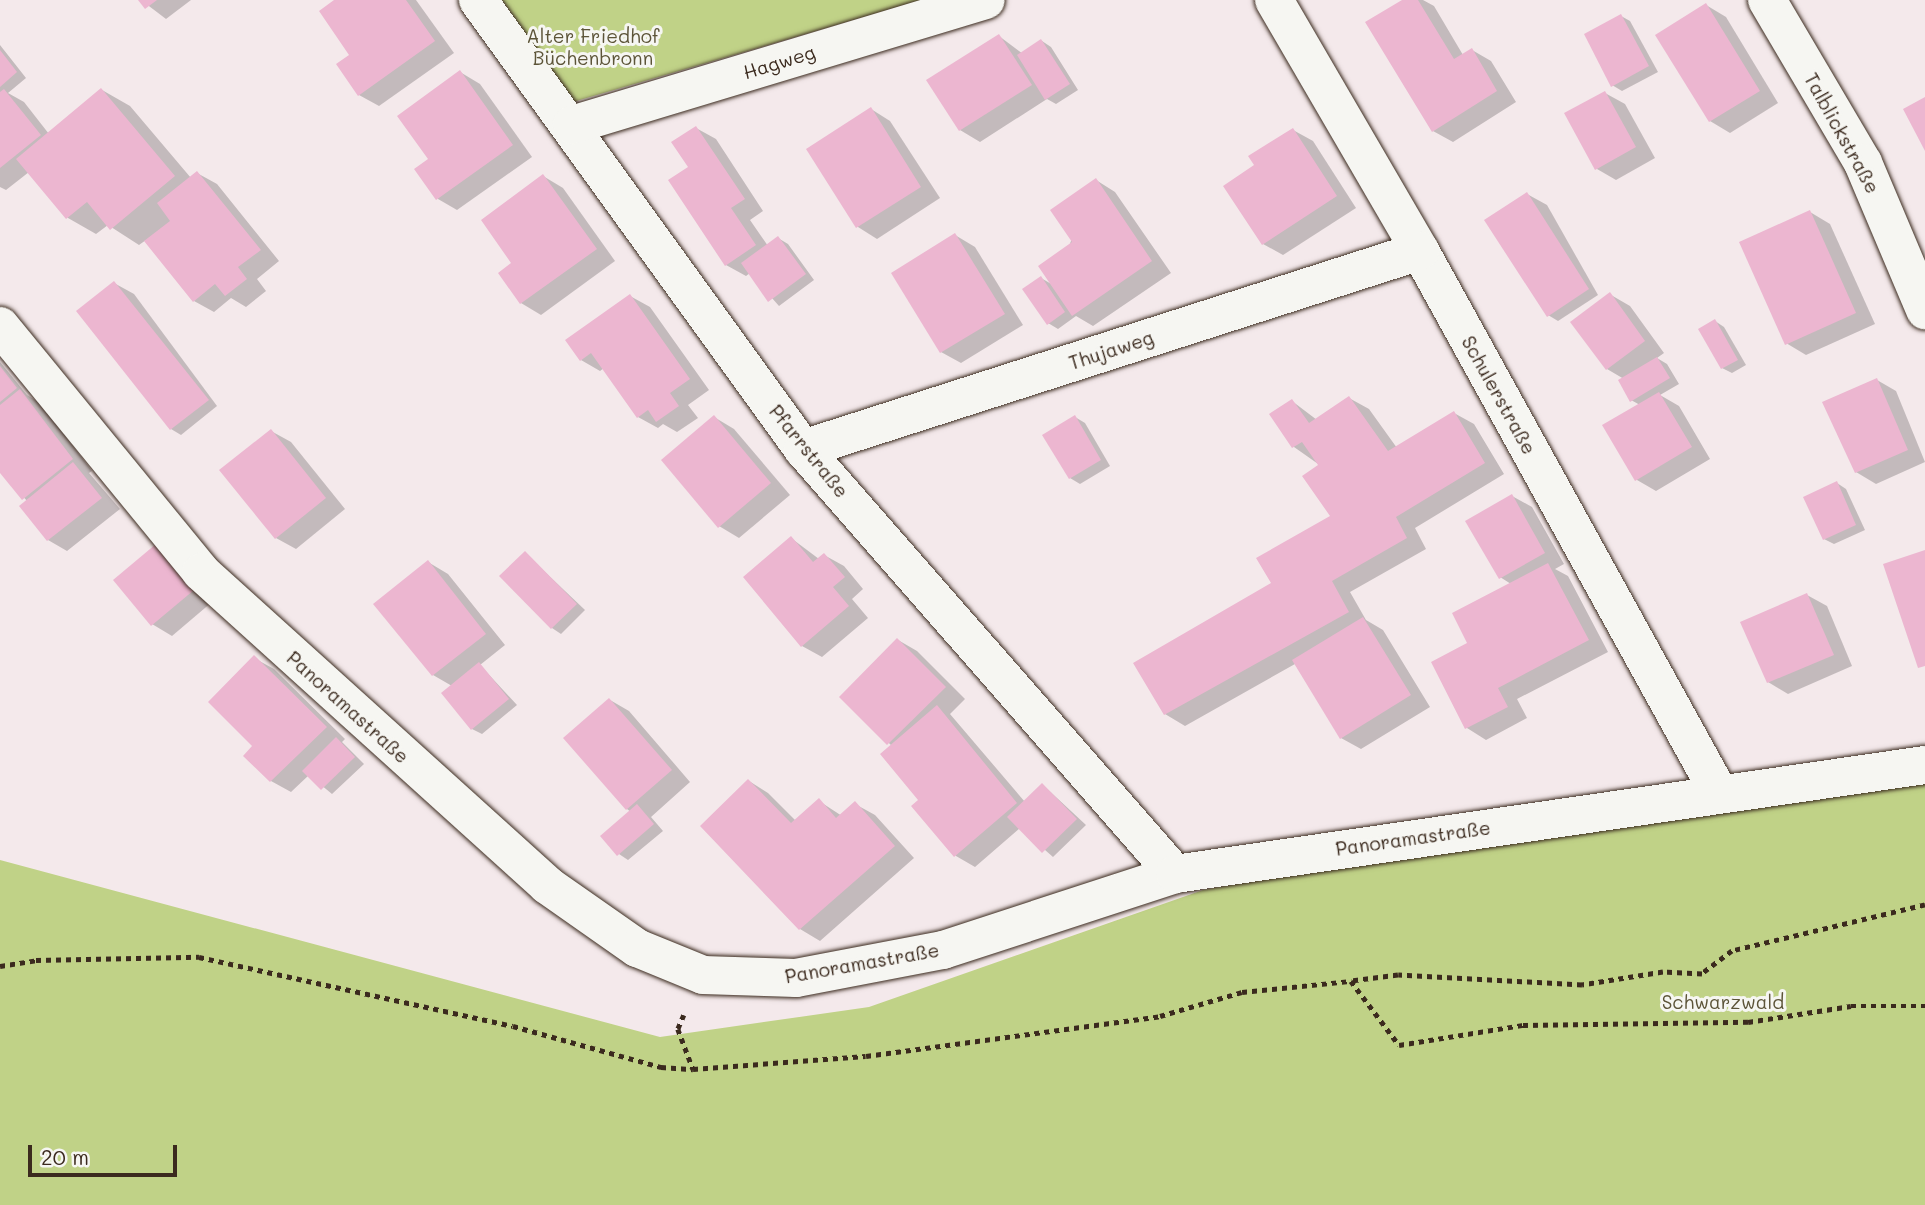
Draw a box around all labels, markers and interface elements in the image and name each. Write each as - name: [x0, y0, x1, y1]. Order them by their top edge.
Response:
- park label: Alter Friedhof Büchenbronn: [527, 25, 659, 69]
- street label: Hagweg: [740, 40, 818, 84]
- street label: Talblickstraße: [1800, 69, 1884, 197]
- street label: Thujaweg: [1066, 326, 1156, 374]
- street label: Schulerstraße: [1457, 332, 1541, 458]
- street label: Pfarrstraße: [765, 400, 853, 502]
- street label: Panoramastraße: [282, 646, 414, 768]
- street label: Panoramastraße: [1334, 816, 1492, 860]
- street label: Panoramastraße: [783, 938, 941, 988]
- park label: Schwarzwald: [1662, 991, 1784, 1013]
- scale bar: [32, 1132, 180, 1176]
- text: 20 m: [41, 1143, 89, 1170]

